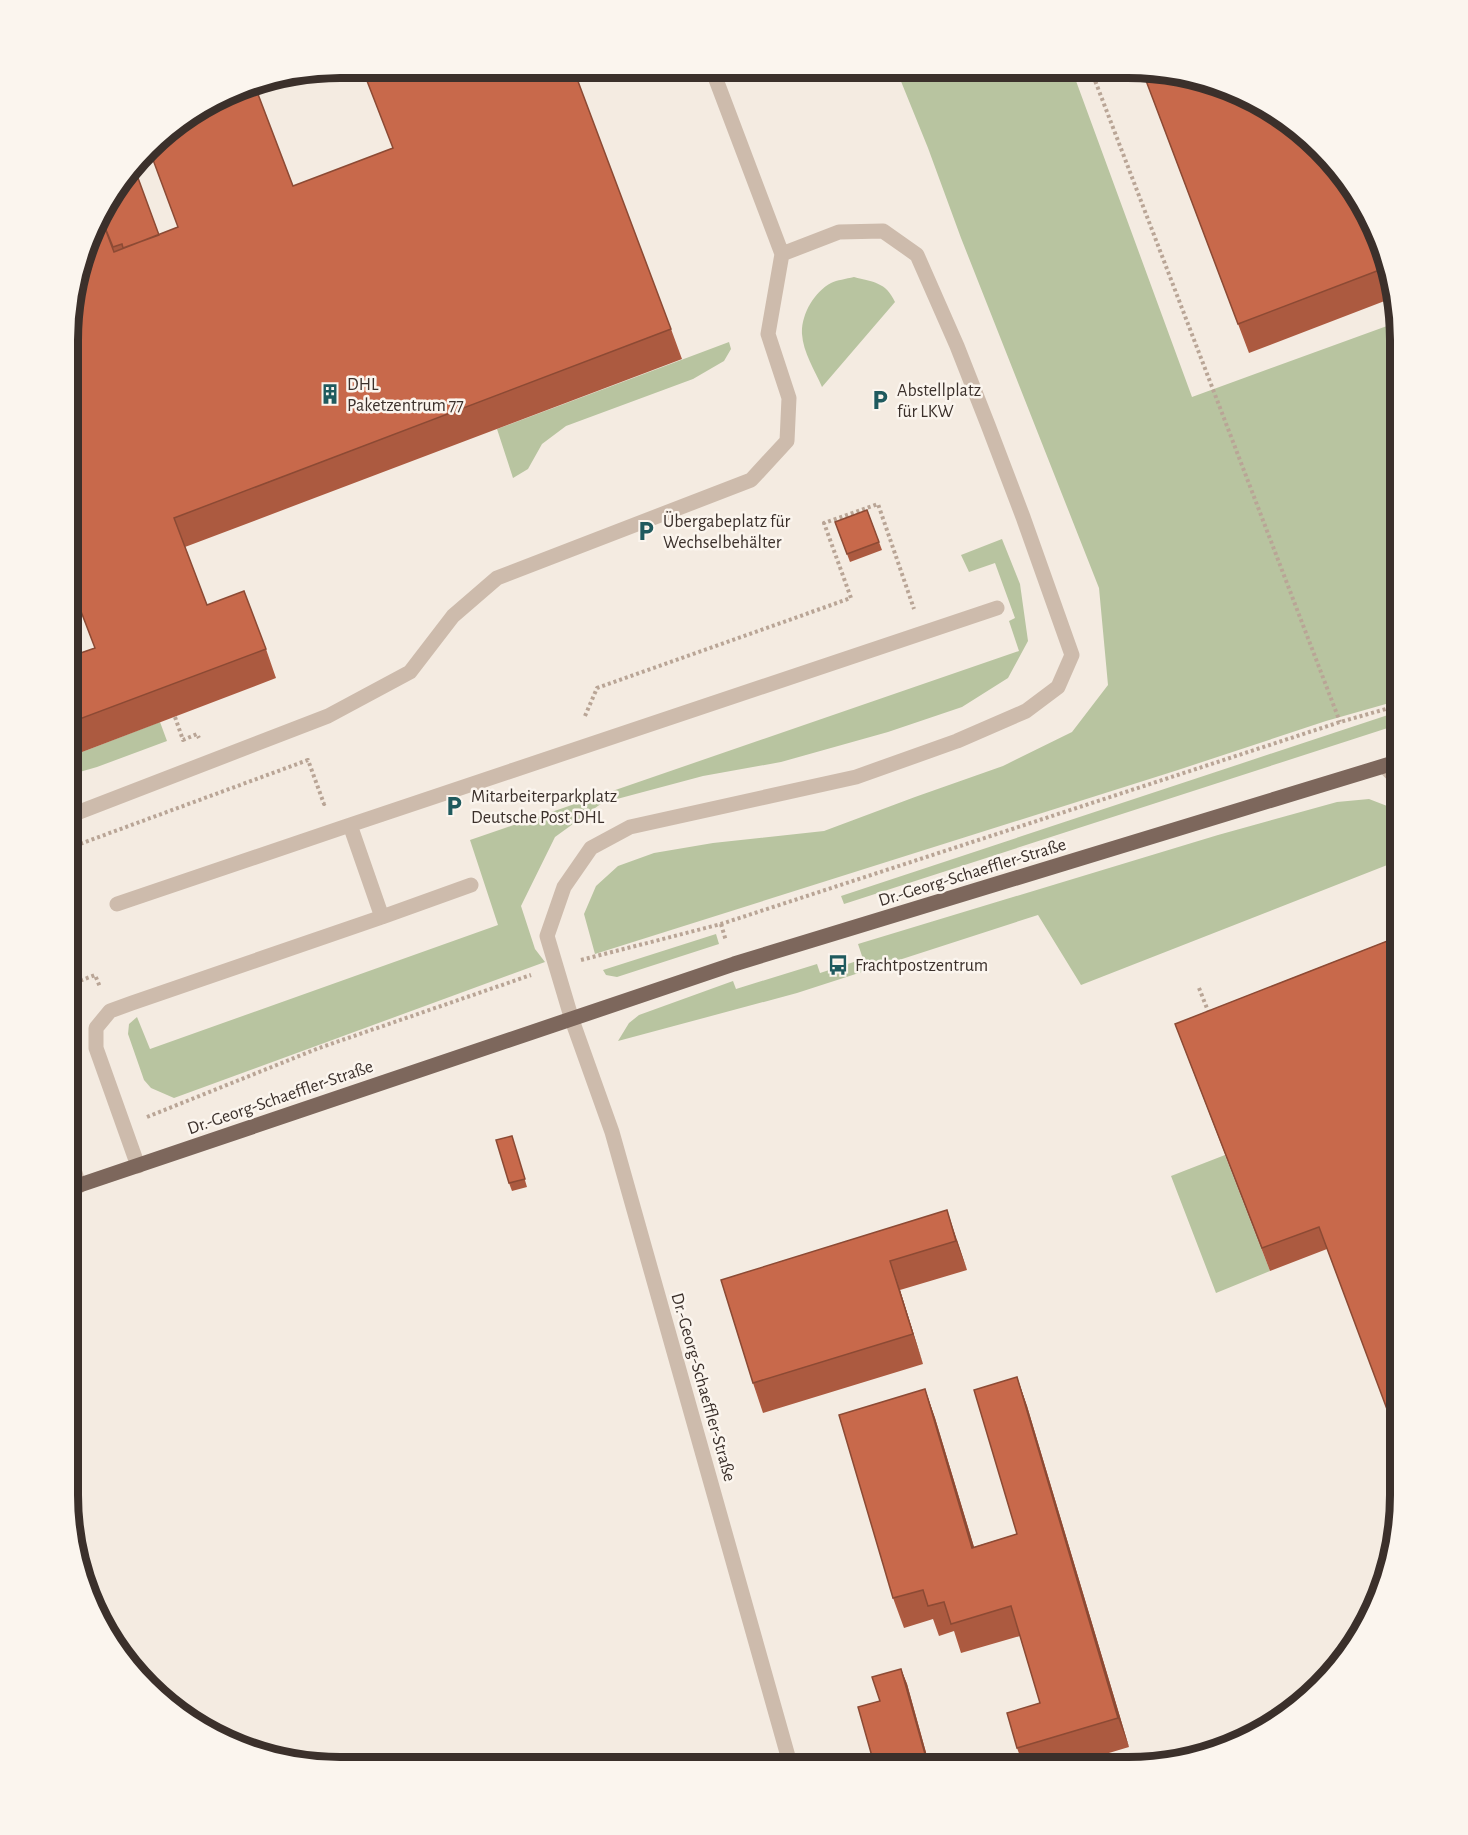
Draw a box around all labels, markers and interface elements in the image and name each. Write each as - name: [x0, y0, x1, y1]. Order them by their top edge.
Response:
- place label: DHL Paketzentrum 77: [347, 376, 464, 415]
- building icon: DHL Paketzentrum 77: [318, 382, 342, 406]
- place label: Abstellplatz für LKW: [897, 382, 981, 421]
- parking icon: Abstellplatz für LKW: [868, 388, 892, 412]
- place label: Übergabeplatz für Wechselbehälter: [663, 511, 791, 552]
- parking icon: Übergabeplatz für Wechselbehälter: [634, 519, 658, 543]
- place label: Mitarbeiterparkplatz Deutsche Post DHL: [471, 788, 617, 827]
- parking icon: Mitarbeiterparkplatz Deutsche Post DHL: [442, 794, 466, 818]
- street label: Dr.-Georg-Schaeffler-Straße: [876, 836, 1068, 910]
- bus stop icon: Frachtpostzentrum: [826, 953, 850, 977]
- place label: Frachtpostzentrum: [855, 957, 988, 975]
- street label: Dr.-Georg-Schaeffler-Straße: [185, 1058, 376, 1138]
- street label: Dr.-Georg-Schaeffler-Straße: [667, 1291, 739, 1484]

